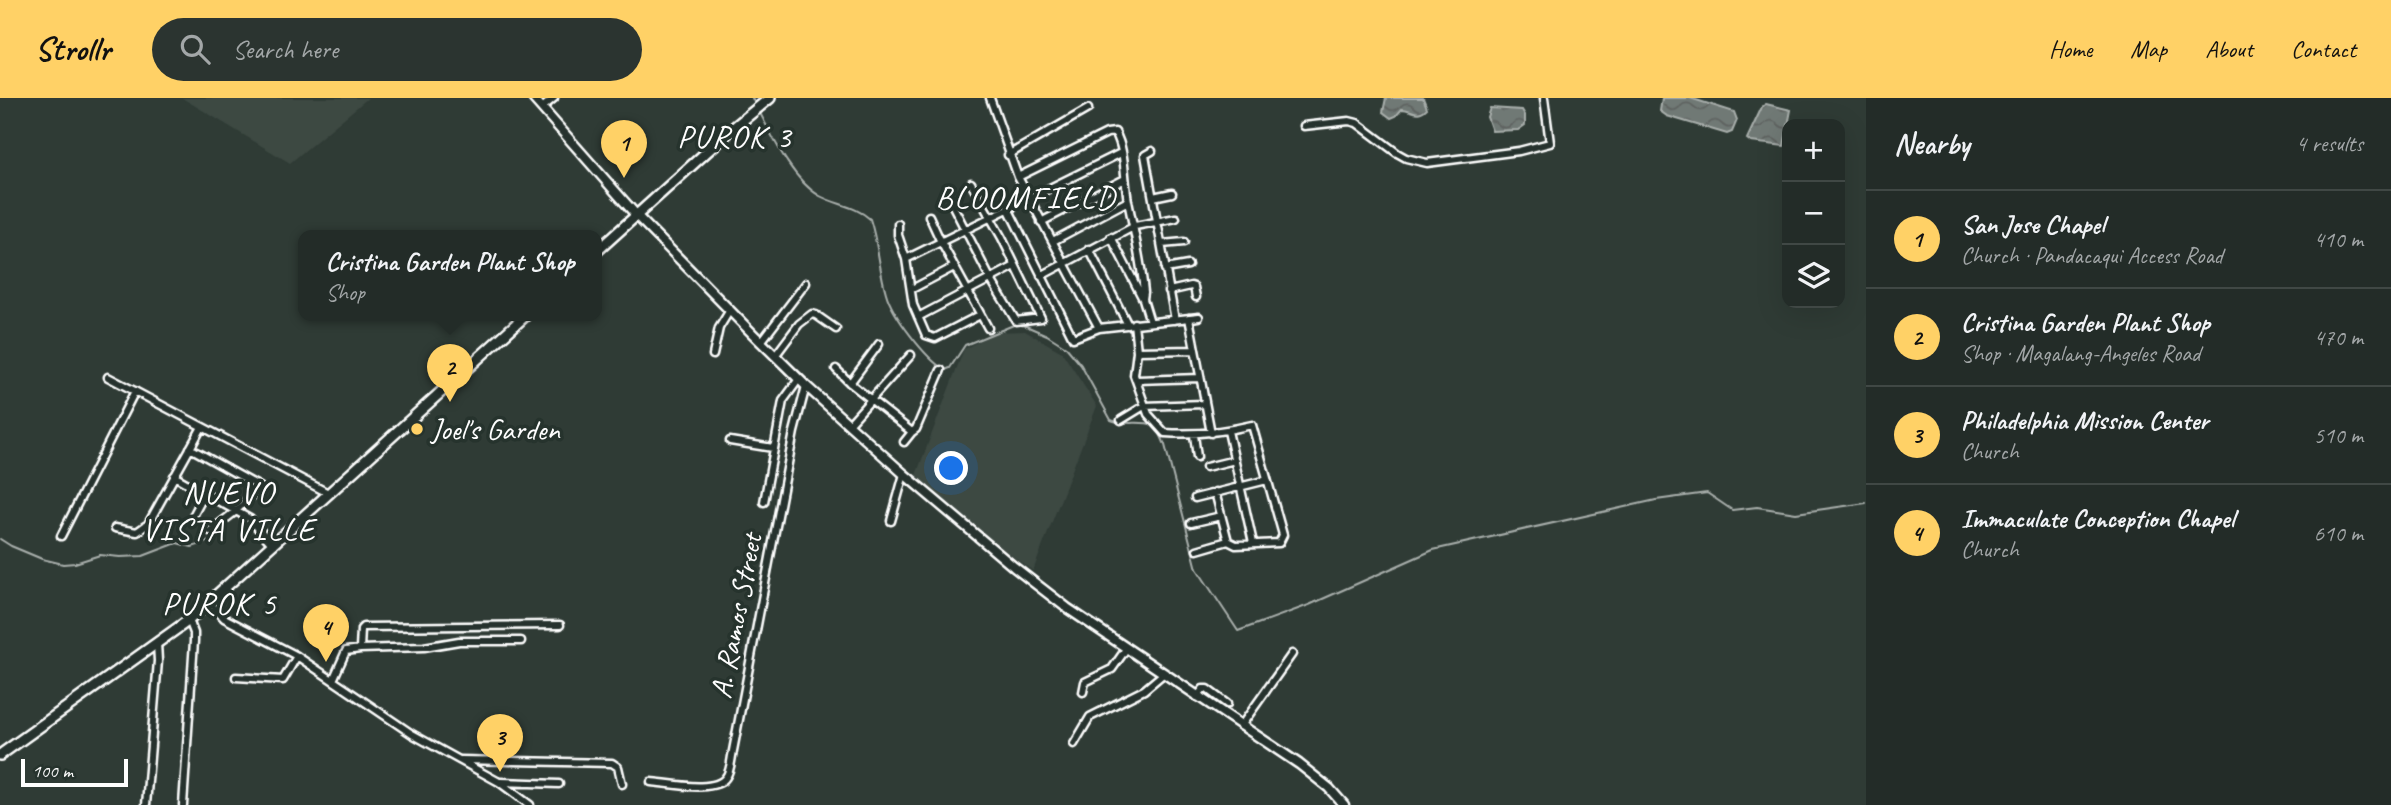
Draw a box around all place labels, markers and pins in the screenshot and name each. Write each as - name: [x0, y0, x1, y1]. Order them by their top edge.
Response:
- pin: 1: [601, 120, 647, 178]
- pin: 2: [427, 344, 473, 402]
- place label: Joel's Garden: [429, 410, 561, 448]
- marker: Joel's Garden: [409, 421, 425, 437]
- pin: 4: [303, 604, 349, 662]
- pin: 3: [477, 714, 523, 772]

